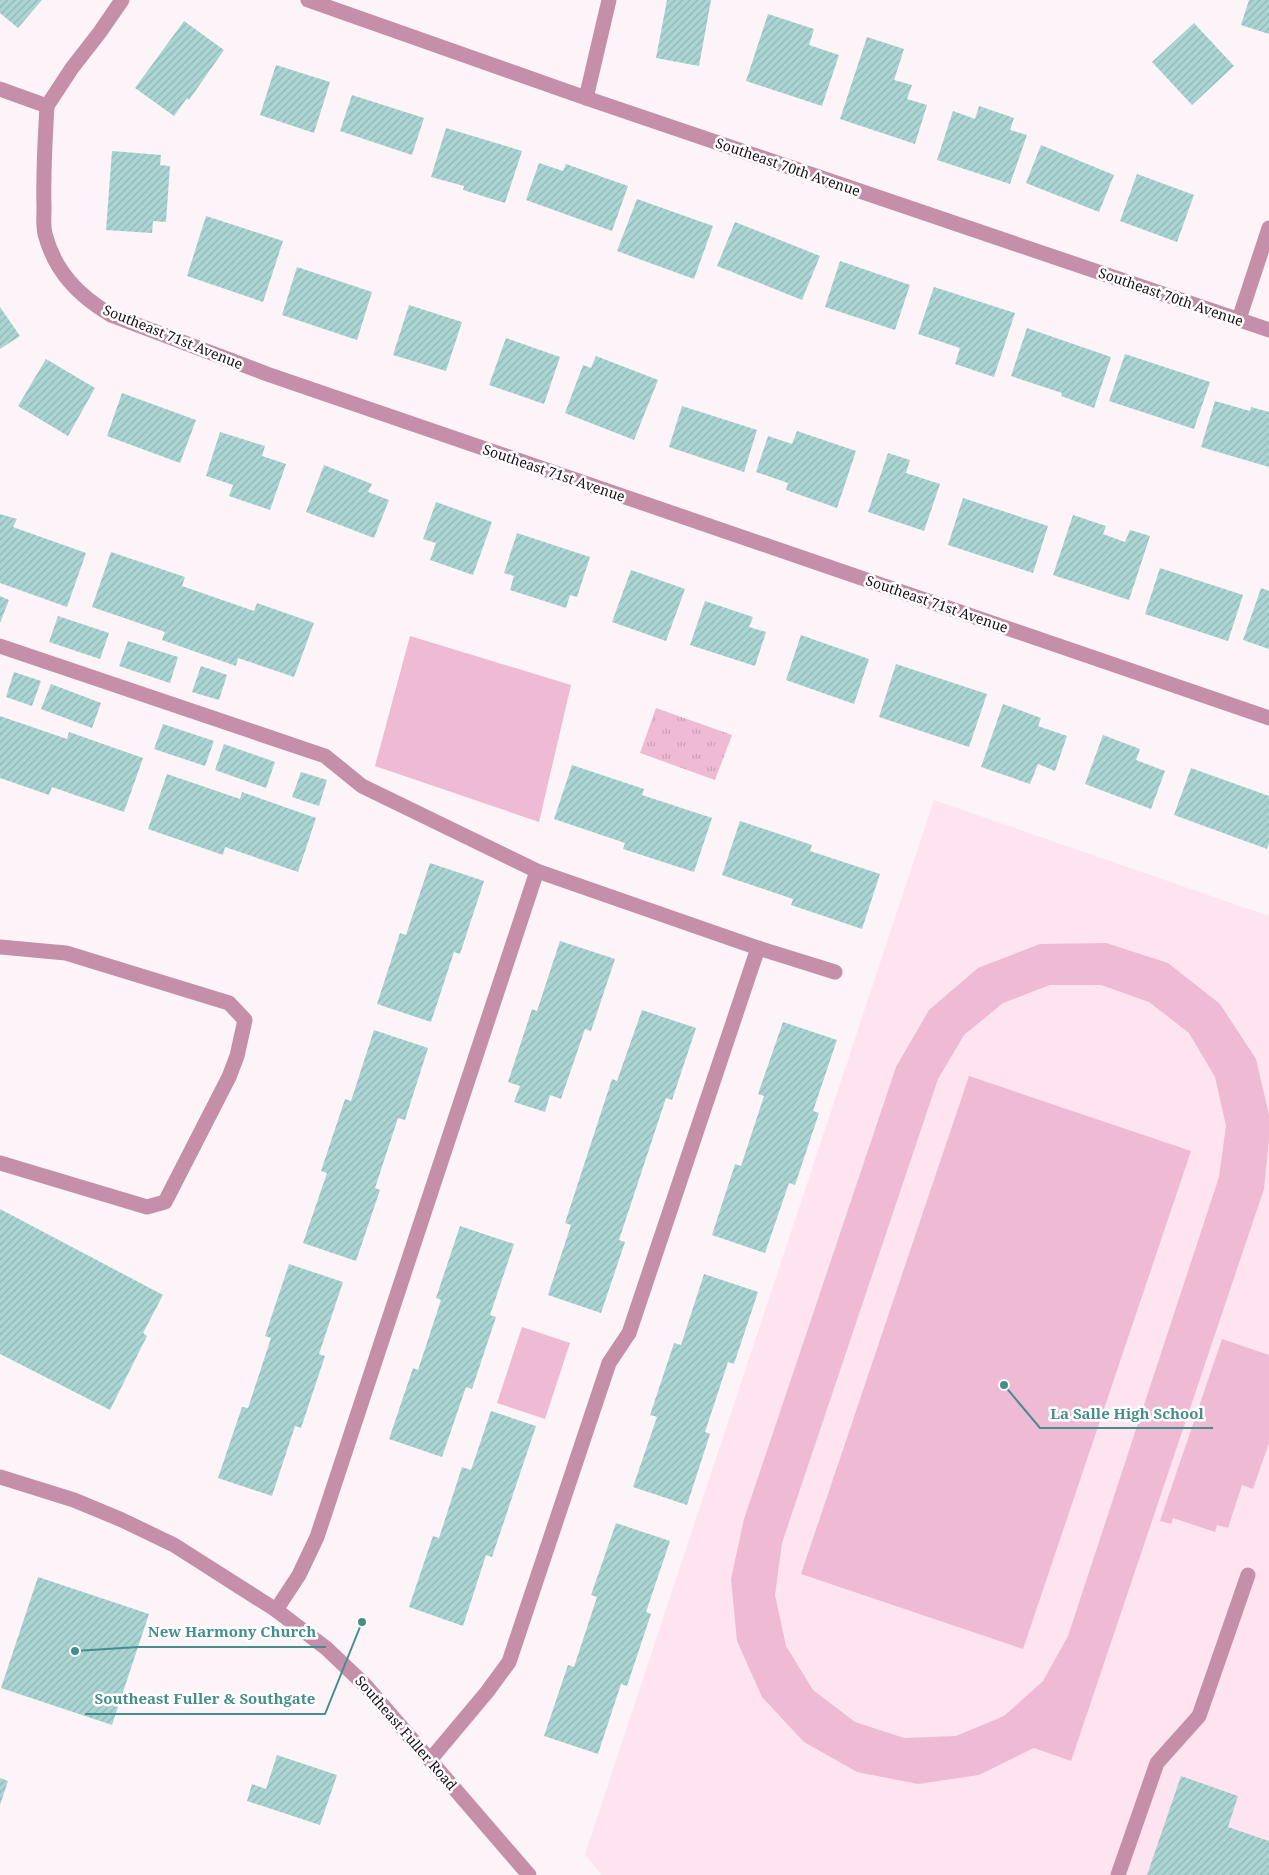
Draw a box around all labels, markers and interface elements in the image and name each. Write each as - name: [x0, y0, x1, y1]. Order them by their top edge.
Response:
- street label: Southeast 70th Avenue: [713, 133, 863, 200]
- street label: Southeast 70th Avenue: [1096, 263, 1246, 330]
- street label: Southeast 71st Avenue: [100, 300, 246, 373]
- street label: Southeast 71st Avenue: [481, 439, 628, 506]
- street label: Southeast 71st Avenue: [864, 570, 1011, 637]
- callout: La Salle High School: [1040, 1398, 1213, 1428]
- text: La Salle High School: [1050, 1403, 1205, 1423]
- callout: New Harmony Church: [138, 1617, 326, 1647]
- text: New Harmony Church: [148, 1621, 316, 1641]
- street label: Southeast Fuller Road: [351, 1671, 462, 1794]
- callout: Southeast Fuller & Southgate: [85, 1684, 325, 1714]
- text: Southeast Fuller & Southgate: [95, 1688, 315, 1708]

